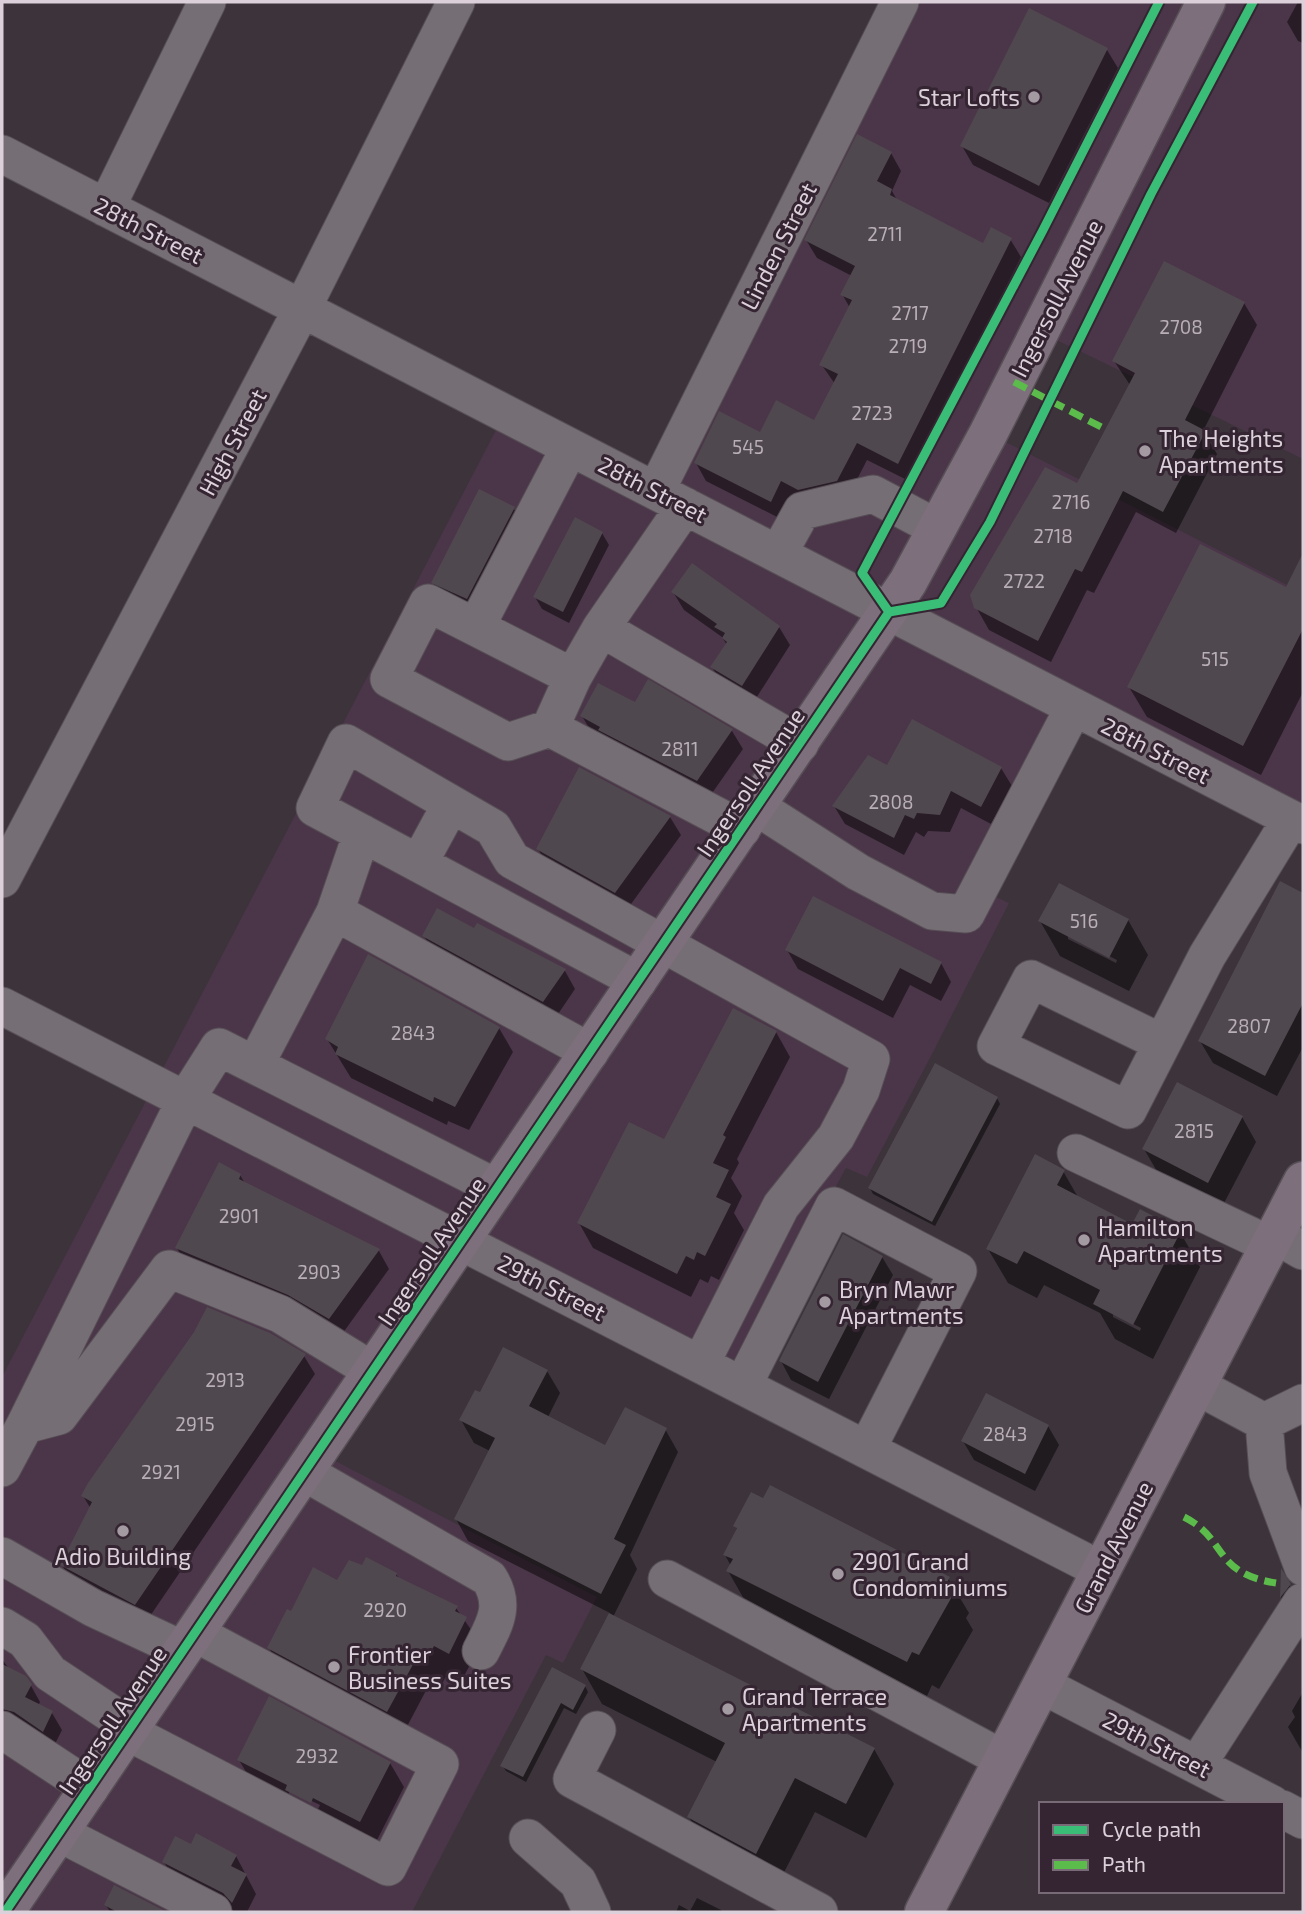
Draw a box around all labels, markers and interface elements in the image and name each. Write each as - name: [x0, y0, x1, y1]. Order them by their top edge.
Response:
- place label: Star Lofts: [918, 83, 1020, 111]
- marker: Star Lofts: [1026, 89, 1042, 105]
- street label: Linden Street: [734, 178, 822, 314]
- street label: 28th Street: [90, 191, 208, 269]
- street label: Ingersoll Avenue: [1004, 214, 1108, 382]
- house number: 2711: [867, 222, 903, 245]
- house number: 2717: [891, 301, 929, 324]
- house number: 2708: [1159, 315, 1203, 338]
- house number: 2719: [889, 334, 927, 357]
- street label: High Street: [192, 384, 272, 500]
- house number: 2723: [851, 401, 893, 424]
- place label: The Heights Apartments: [1159, 424, 1284, 478]
- house number: 545: [732, 435, 764, 458]
- marker: The Heights Apartments: [1137, 443, 1153, 459]
- street label: 28th Street: [594, 450, 712, 528]
- house number: 2716: [1052, 490, 1090, 513]
- house number: 2718: [1033, 524, 1073, 547]
- house number: 2722: [1003, 569, 1045, 592]
- house number: 515: [1201, 647, 1229, 670]
- street label: Ingersoll Avenue: [690, 702, 810, 862]
- street label: 28th Street: [1097, 711, 1215, 789]
- house number: 2811: [661, 737, 699, 760]
- house number: 2808: [868, 790, 914, 813]
- house number: 516: [1070, 909, 1098, 932]
- house number: 2807: [1227, 1014, 1271, 1037]
- house number: 2843: [391, 1021, 435, 1044]
- house number: 2815: [1174, 1119, 1214, 1142]
- street label: Ingersoll Avenue: [371, 1171, 491, 1331]
- house number: 2901: [219, 1204, 259, 1227]
- place label: Hamilton Apartments: [1098, 1213, 1223, 1267]
- marker: Hamilton Apartments: [1076, 1232, 1092, 1248]
- street label: 29th Street: [493, 1248, 611, 1326]
- house number: 2903: [297, 1260, 341, 1283]
- place label: Bryn Mawr Apartments: [839, 1275, 964, 1329]
- marker: Bryn Mawr Apartments: [817, 1294, 833, 1310]
- house number: 2913: [205, 1368, 245, 1391]
- house number: 2915: [175, 1412, 215, 1435]
- house number: 2843: [983, 1422, 1027, 1445]
- house number: 2921: [141, 1460, 181, 1483]
- street label: Grand Avenue: [1068, 1476, 1158, 1618]
- marker: Adio Building: [115, 1523, 131, 1539]
- place label: Adio Building: [55, 1542, 191, 1570]
- place label: 2901 Grand Condominiums: [852, 1547, 1008, 1601]
- marker: 2901 Grand Condominiums: [830, 1566, 846, 1582]
- house number: 2920: [363, 1598, 407, 1621]
- street label: Ingersoll Avenue: [52, 1640, 172, 1800]
- place label: Frontier Business Suites: [348, 1640, 511, 1694]
- marker: Frontier Business Suites: [326, 1659, 342, 1675]
- place label: Grand Terrace Apartments: [742, 1682, 887, 1736]
- marker: Grand Terrace Apartments: [720, 1701, 736, 1717]
- street label: 29th Street: [1098, 1705, 1216, 1783]
- house number: 2932: [296, 1744, 338, 1767]
- legend: [1039, 1802, 1284, 1893]
- text: Cycle path: [1102, 1816, 1201, 1841]
- text: Path: [1102, 1851, 1146, 1876]

